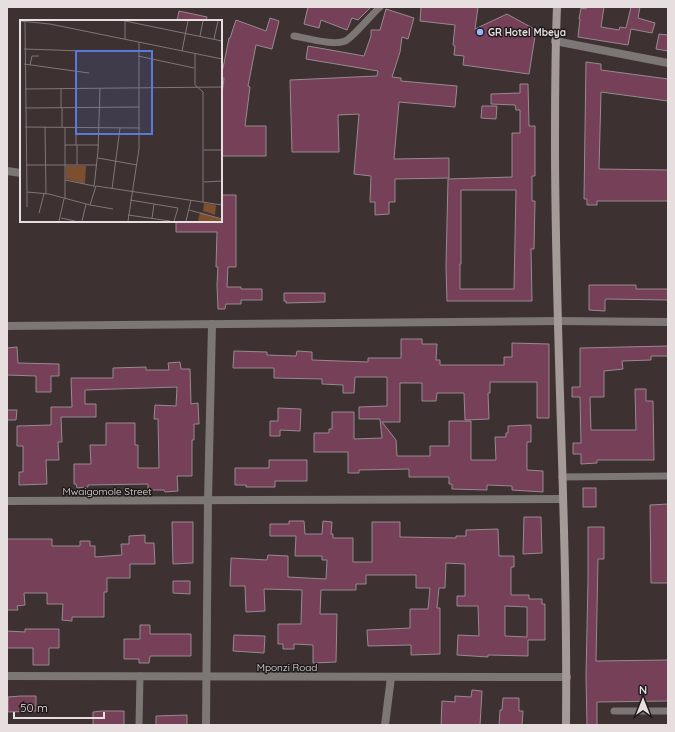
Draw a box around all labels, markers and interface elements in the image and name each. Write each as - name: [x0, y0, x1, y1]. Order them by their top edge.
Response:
- inset map: [20, 20, 222, 222]
- place label: GR Hotel Mbeya: [488, 26, 566, 39]
- marker: GR Hotel Mbeya: [475, 27, 485, 37]
- street label: Mwaigomole Street: [62, 485, 152, 498]
- street label: Mponzi Road: [257, 661, 317, 674]
- north arrow: [623, 680, 663, 720]
- text: N: [639, 683, 647, 697]
- scale bar: [14, 694, 104, 720]
- text: 50 m: [20, 700, 48, 715]

